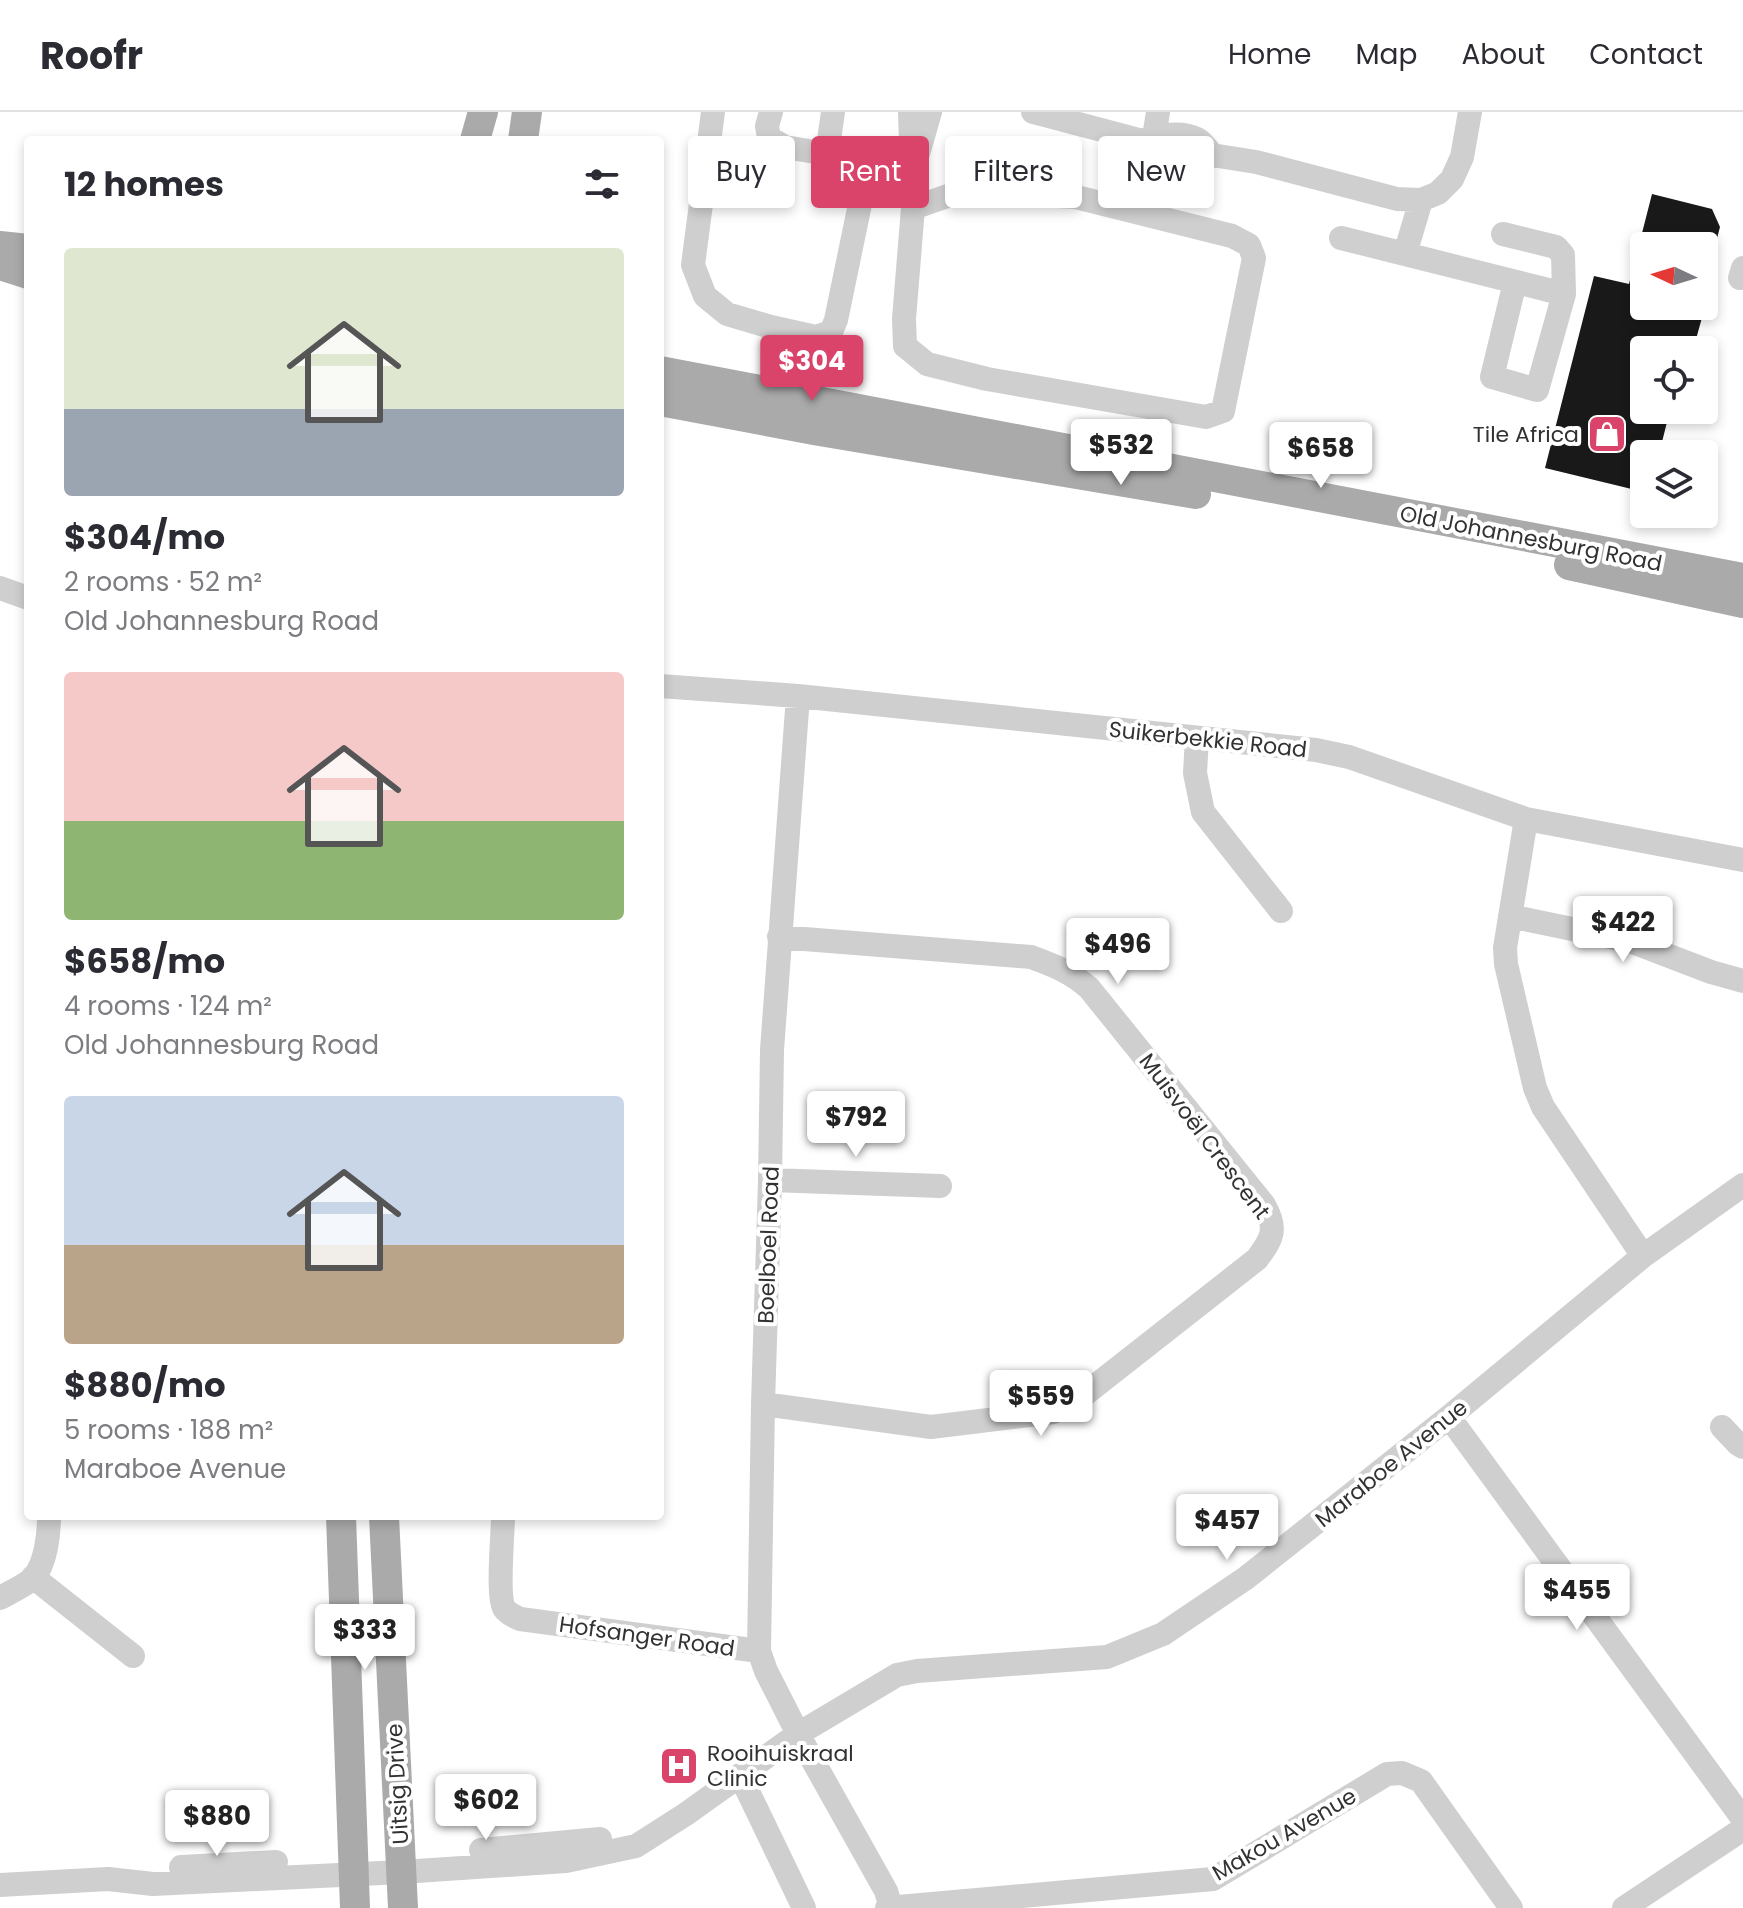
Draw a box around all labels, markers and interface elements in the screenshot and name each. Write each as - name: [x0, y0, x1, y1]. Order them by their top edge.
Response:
- text: Roofr: [40, 29, 143, 82]
- text: Home: [1228, 35, 1311, 74]
- text: Map: [1355, 35, 1417, 74]
- text: About: [1461, 35, 1545, 74]
- text: Contact: [1589, 35, 1703, 74]
- chip: Buy: [688, 136, 795, 208]
- chip: Rent: [811, 136, 929, 208]
- chip: Filters: [945, 136, 1082, 208]
- chip: New: [1098, 136, 1214, 208]
- text: 12 homes: [64, 160, 224, 208]
- icon: filters: [580, 162, 624, 206]
- north arrow: [1630, 232, 1718, 320]
- map controls: [1630, 232, 1718, 528]
- icon: home: [272, 300, 416, 444]
- pin: $304: [765, 335, 859, 403]
- button: locate: [1630, 336, 1718, 424]
- text: $304: [778, 343, 846, 379]
- shop icon: Tile Africa: [1586, 413, 1628, 455]
- pin: $532: [1074, 419, 1168, 487]
- place label: Tile Africa: [1473, 419, 1579, 450]
- pin: $658: [1274, 422, 1368, 490]
- text: $532: [1089, 427, 1153, 463]
- text: $658: [1287, 430, 1355, 466]
- button: layers: [1630, 440, 1718, 528]
- street label: Old Johannesburg Road: [1397, 498, 1665, 579]
- text: $304/mo: [64, 513, 225, 561]
- text: 2 rooms · 52 m²: [64, 564, 262, 600]
- text: Old Johannesburg Road: [64, 603, 379, 639]
- street label: Suikerbekkie Road: [1107, 714, 1308, 765]
- icon: home: [272, 724, 416, 868]
- pin: $422: [1576, 896, 1670, 964]
- text: $422: [1591, 904, 1655, 940]
- pin: $496: [1071, 918, 1165, 986]
- text: $496: [1084, 926, 1152, 962]
- text: $658/mo: [64, 937, 225, 985]
- text: 4 rooms · 124 m²: [64, 988, 272, 1024]
- text: Old Johannesburg Road: [64, 1027, 379, 1063]
- street label: Muisvoël Crescent: [1132, 1047, 1277, 1226]
- pin: $792: [809, 1091, 903, 1159]
- text: $792: [825, 1099, 887, 1135]
- icon: home: [272, 1148, 416, 1292]
- street label: Boelboel Road: [750, 1166, 787, 1324]
- text: $880/mo: [64, 1361, 226, 1409]
- pin: $559: [994, 1370, 1088, 1438]
- text: $559: [1008, 1378, 1074, 1414]
- street label: Maraboe Avenue: [1309, 1392, 1474, 1535]
- text: 5 rooms · 188 m²: [64, 1412, 273, 1448]
- text: Maraboe Avenue: [64, 1451, 286, 1487]
- pin: $457: [1180, 1494, 1274, 1562]
- text: $457: [1194, 1502, 1260, 1538]
- pin: $455: [1530, 1564, 1624, 1632]
- text: $455: [1543, 1572, 1611, 1608]
- pin: $333: [318, 1604, 412, 1672]
- street label: Hofsanger Road: [557, 1609, 737, 1664]
- text: $333: [333, 1612, 397, 1648]
- street label: Uitsig Drive: [379, 1723, 416, 1845]
- place label: Rooihuiskraal Clinic: [707, 1738, 854, 1794]
- hospital icon: Rooihuiskraal Clinic: [658, 1745, 700, 1787]
- pin: $602: [439, 1774, 533, 1842]
- street label: Makou Avenue: [1206, 1781, 1362, 1888]
- text: $602: [453, 1782, 519, 1818]
- pin: $880: [170, 1790, 264, 1858]
- text: $880: [183, 1798, 251, 1834]

